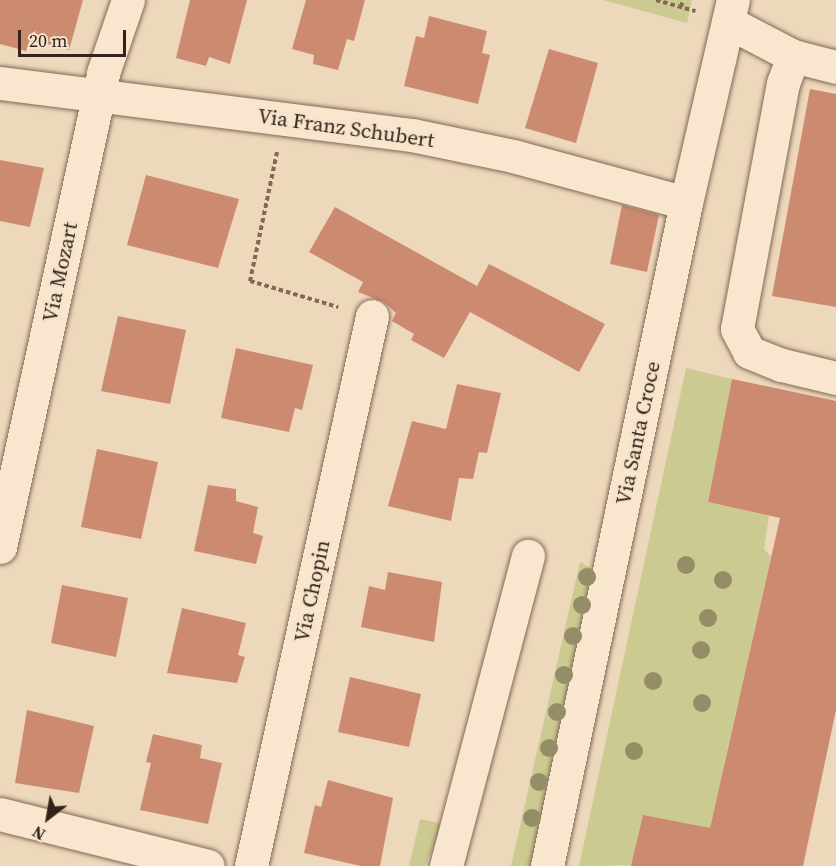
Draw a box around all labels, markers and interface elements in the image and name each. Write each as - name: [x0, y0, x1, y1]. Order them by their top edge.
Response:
- scale bar: [21, 18, 129, 56]
- text: 20 m: [29, 28, 67, 53]
- street label: Via Franz Schubert: [256, 103, 436, 153]
- street label: Via Mozart: [37, 220, 83, 324]
- street label: Via Santa Croce: [610, 359, 666, 507]
- street label: Via Chopin: [289, 538, 335, 644]
- north arrow: [18, 788, 78, 848]
- text: N: [28, 821, 49, 846]

